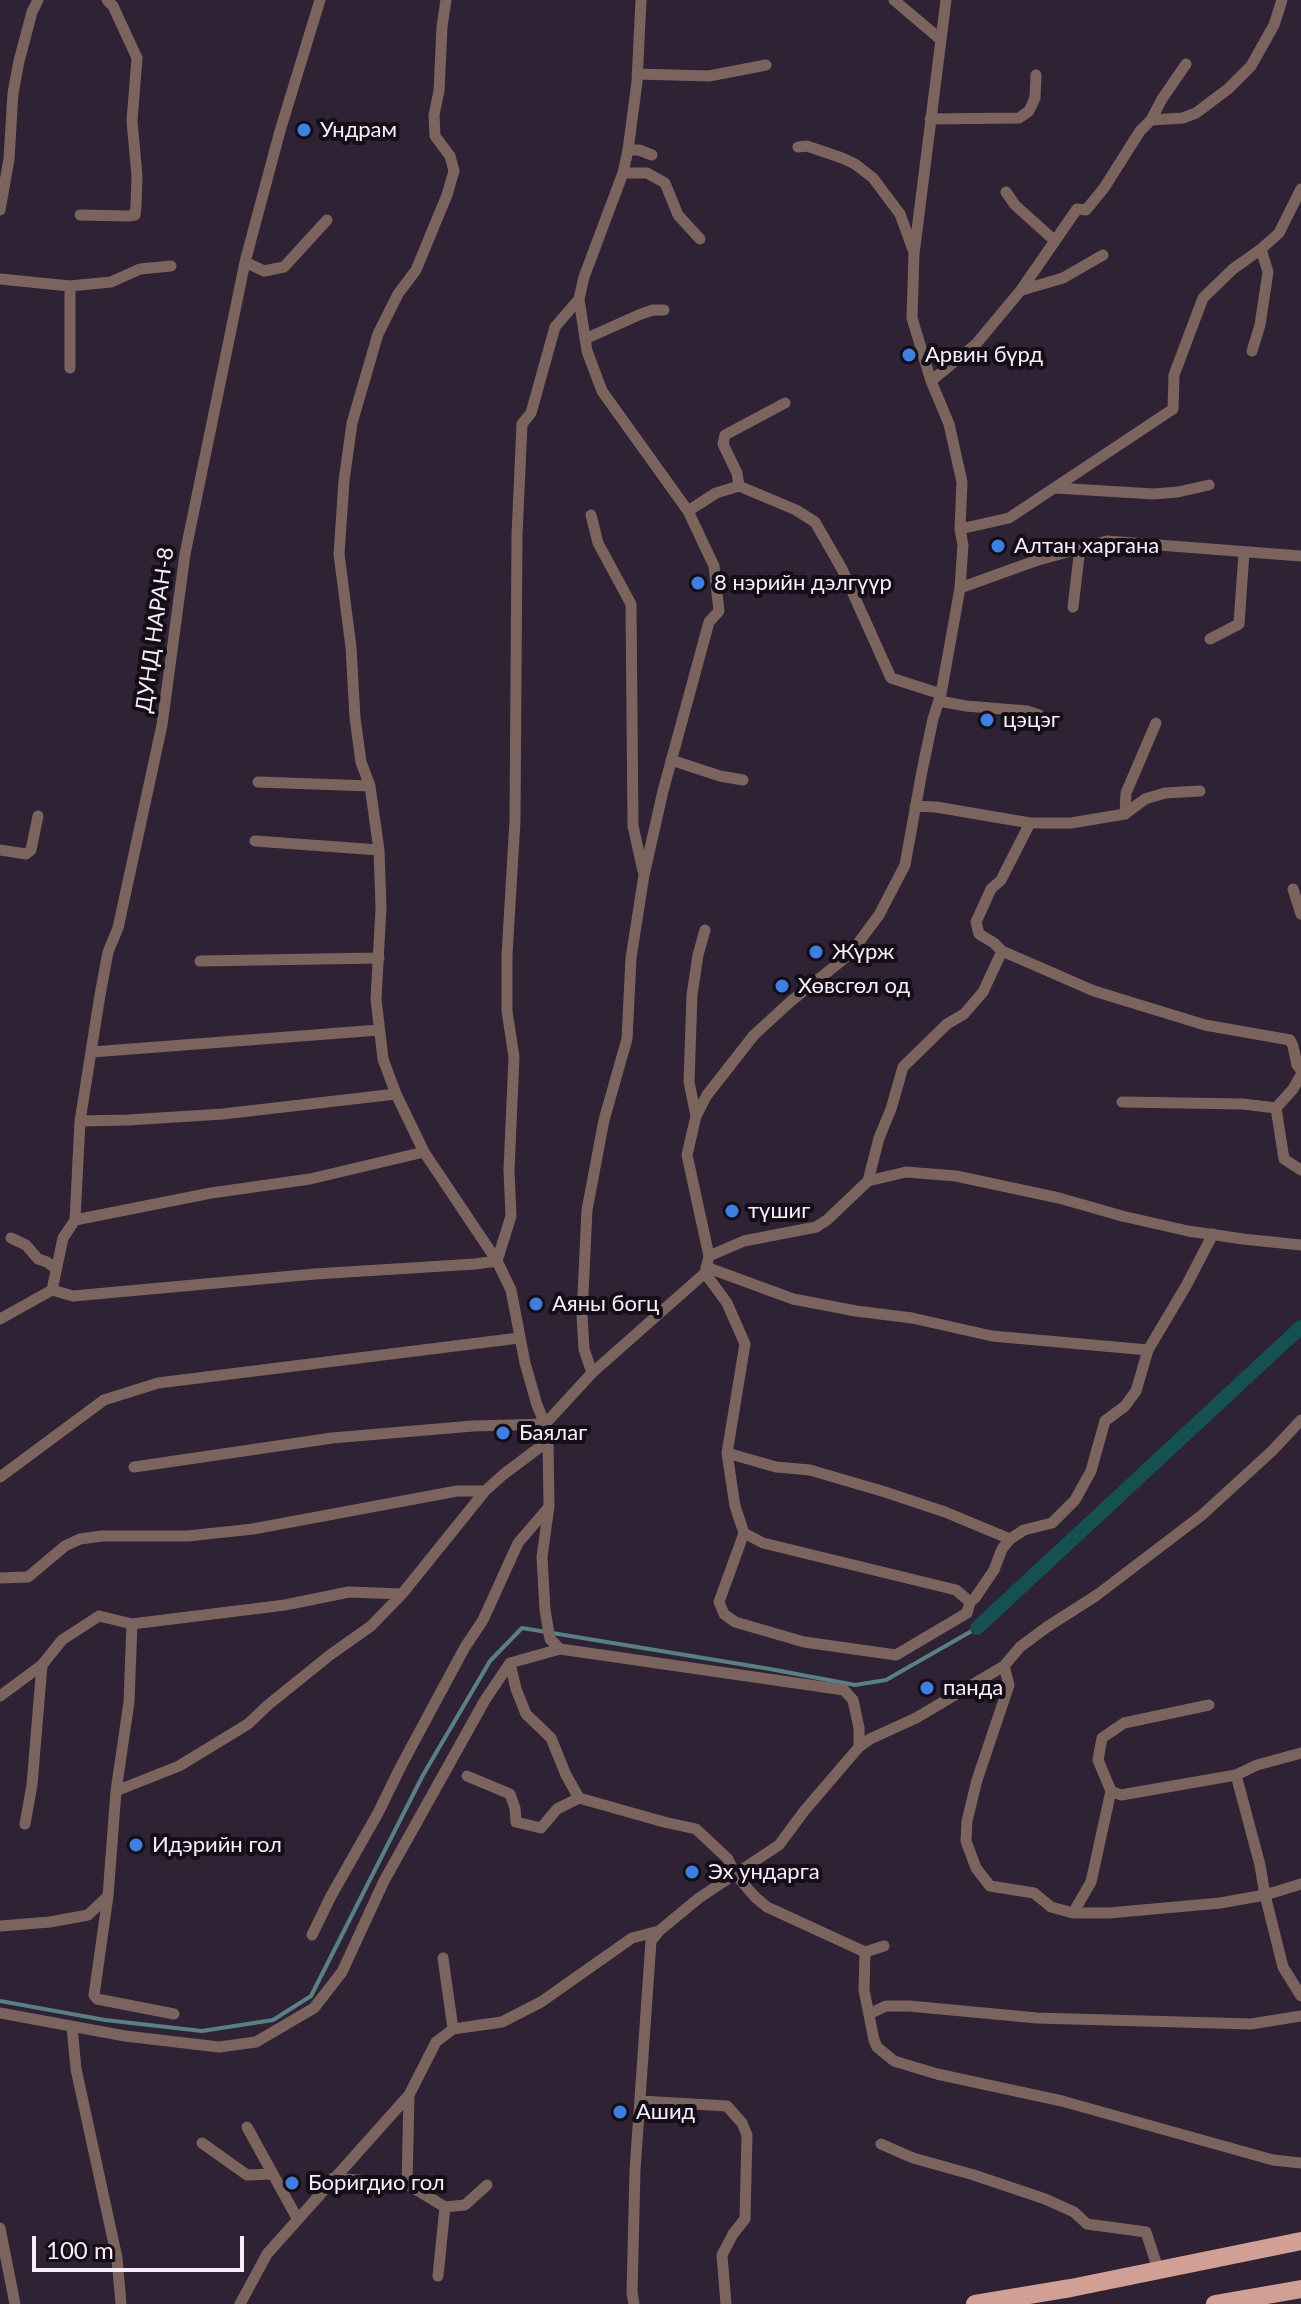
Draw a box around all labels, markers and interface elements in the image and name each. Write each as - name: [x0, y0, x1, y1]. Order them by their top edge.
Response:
- place label: Ундрам: [320, 117, 397, 143]
- marker: Ундрам: [295, 121, 313, 139]
- place label: Арвин бүрд: [925, 342, 1043, 368]
- marker: Арвин бүрд: [900, 346, 918, 364]
- place label: Алтан харгана: [1014, 533, 1159, 559]
- marker: Алтан харгана: [989, 537, 1007, 555]
- street label: ДУНД НАРАН-8: [130, 546, 180, 714]
- place label: 8 нэрийн дэлгүүр: [714, 570, 892, 596]
- marker: 8 нэрийн дэлгүүр: [689, 574, 707, 592]
- place label: цэцэг: [1003, 707, 1060, 733]
- marker: цэцэг: [978, 711, 996, 729]
- place label: Жүрж: [832, 939, 894, 965]
- marker: Жүрж: [807, 943, 825, 961]
- place label: Хөвсгөл од: [798, 973, 910, 999]
- marker: Хөвсгөл од: [773, 977, 791, 995]
- place label: түшиг: [748, 1198, 810, 1224]
- marker: түшиг: [723, 1202, 741, 1220]
- place label: Аяны богц: [552, 1291, 659, 1317]
- marker: Аяны богц: [527, 1295, 545, 1313]
- place label: Баялаг: [519, 1420, 587, 1446]
- marker: Баялаг: [494, 1424, 512, 1442]
- place label: панда: [943, 1675, 1003, 1701]
- marker: панда: [918, 1679, 936, 1697]
- place label: Идэрийн гол: [152, 1832, 282, 1858]
- marker: Идэрийн гол: [127, 1836, 145, 1854]
- place label: Эх ундарга: [708, 1859, 820, 1885]
- marker: Эх ундарга: [683, 1863, 701, 1881]
- place label: Ашид: [636, 2099, 695, 2125]
- marker: Ашид: [611, 2103, 629, 2121]
- place label: Боригдио гол: [308, 2170, 445, 2196]
- marker: Боригдио гол: [283, 2174, 301, 2192]
- scale bar: [36, 2220, 248, 2270]
- text: 100 m: [46, 2235, 114, 2264]

